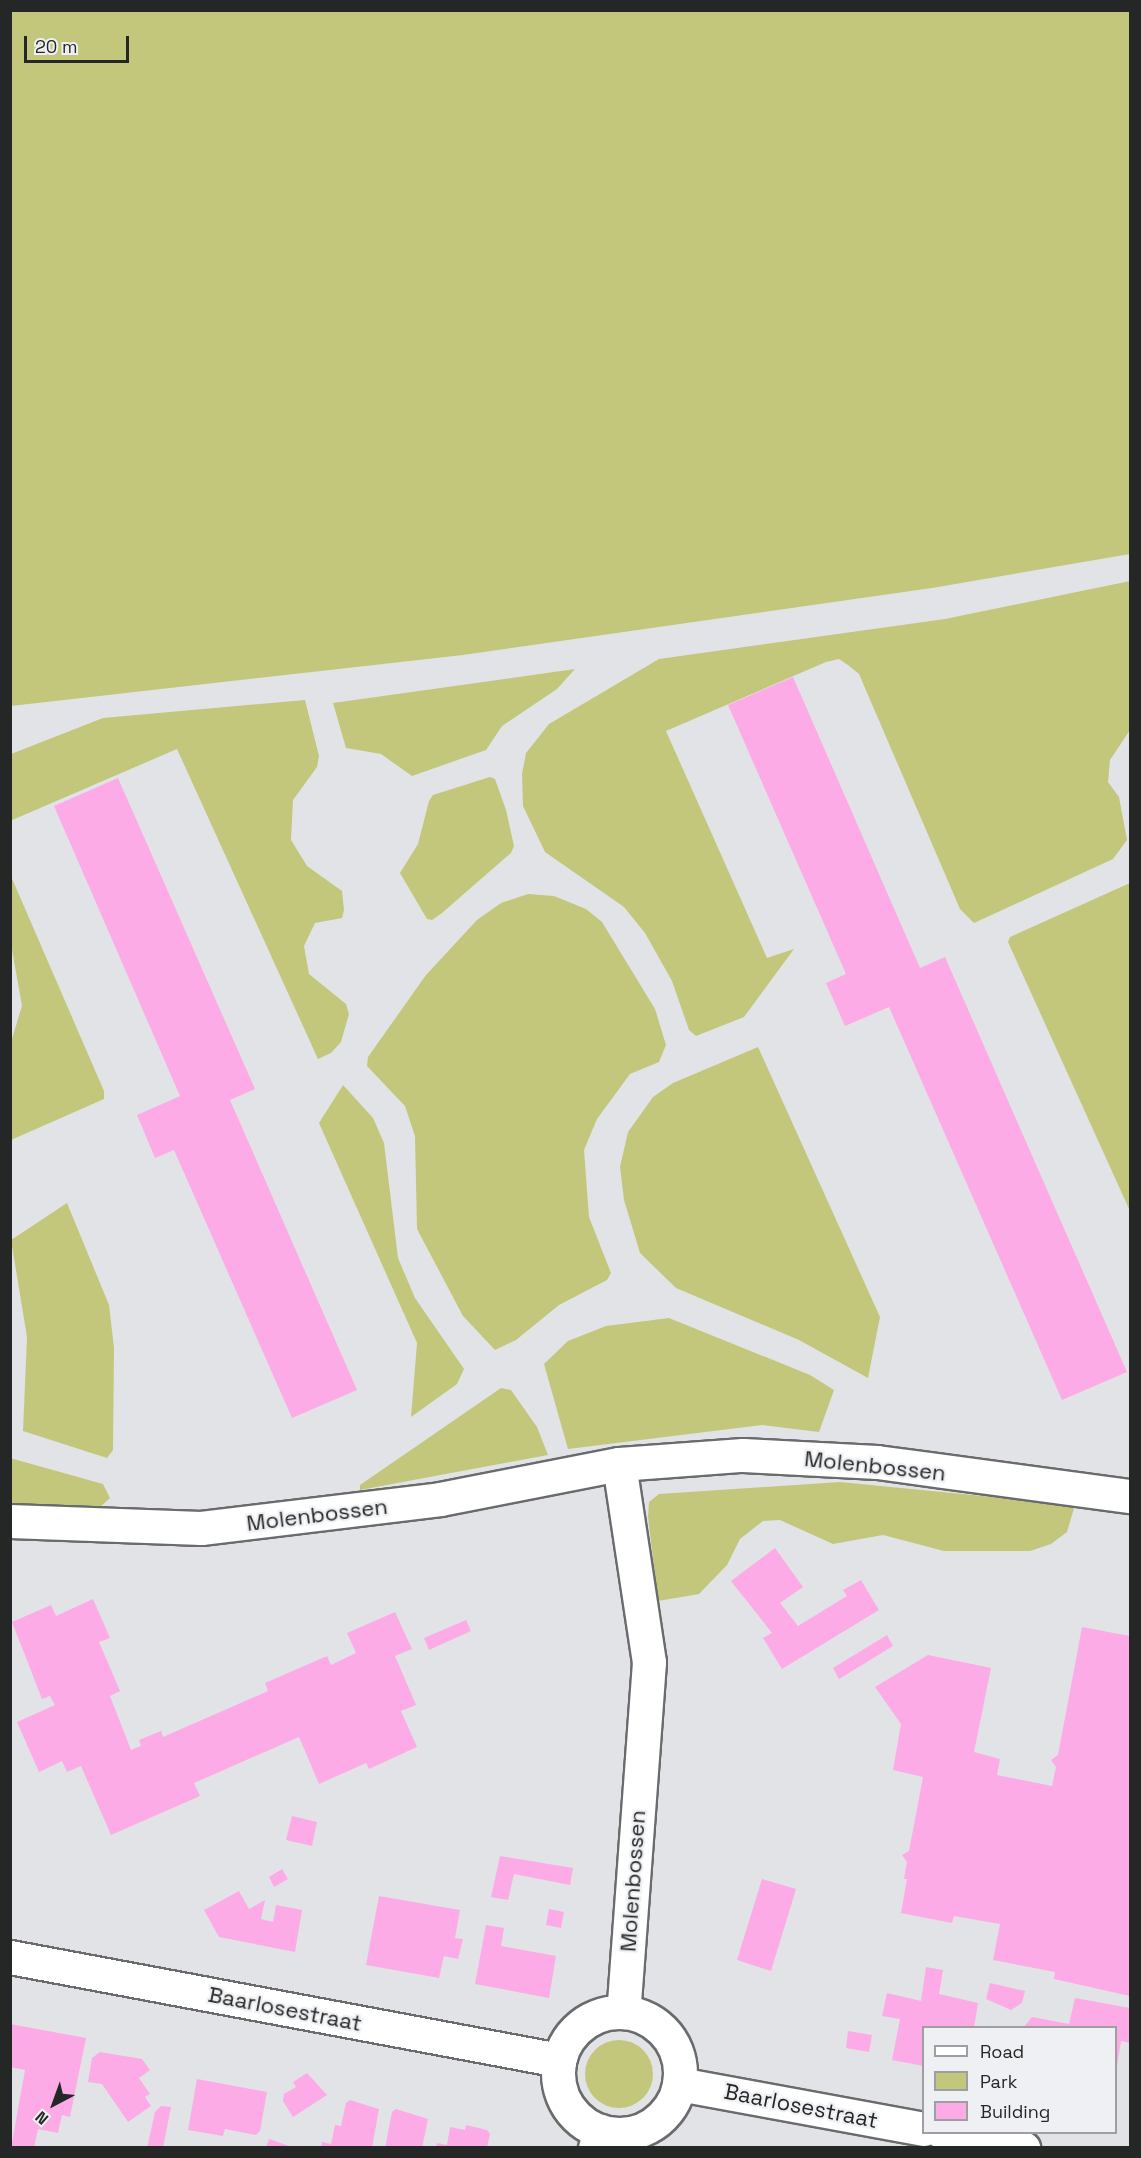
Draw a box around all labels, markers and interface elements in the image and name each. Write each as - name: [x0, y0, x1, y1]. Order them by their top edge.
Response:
- scale bar: [27, 24, 132, 62]
- text: 20 m: [35, 35, 78, 58]
- street label: Molenbossen: [803, 1445, 947, 1487]
- street label: Molenbossen: [245, 1493, 389, 1537]
- street label: Molenbossen: [615, 1809, 651, 1953]
- street label: Baarlosestraat: [206, 1981, 364, 2037]
- legend: [922, 2026, 1117, 2134]
- text: Road: [980, 2040, 1024, 2063]
- text: Park: [980, 2070, 1017, 2093]
- north arrow: [24, 2074, 84, 2134]
- street label: Baarlosestraat: [722, 2078, 880, 2134]
- text: Building: [980, 2100, 1050, 2123]
- text: N: [31, 2107, 53, 2129]

